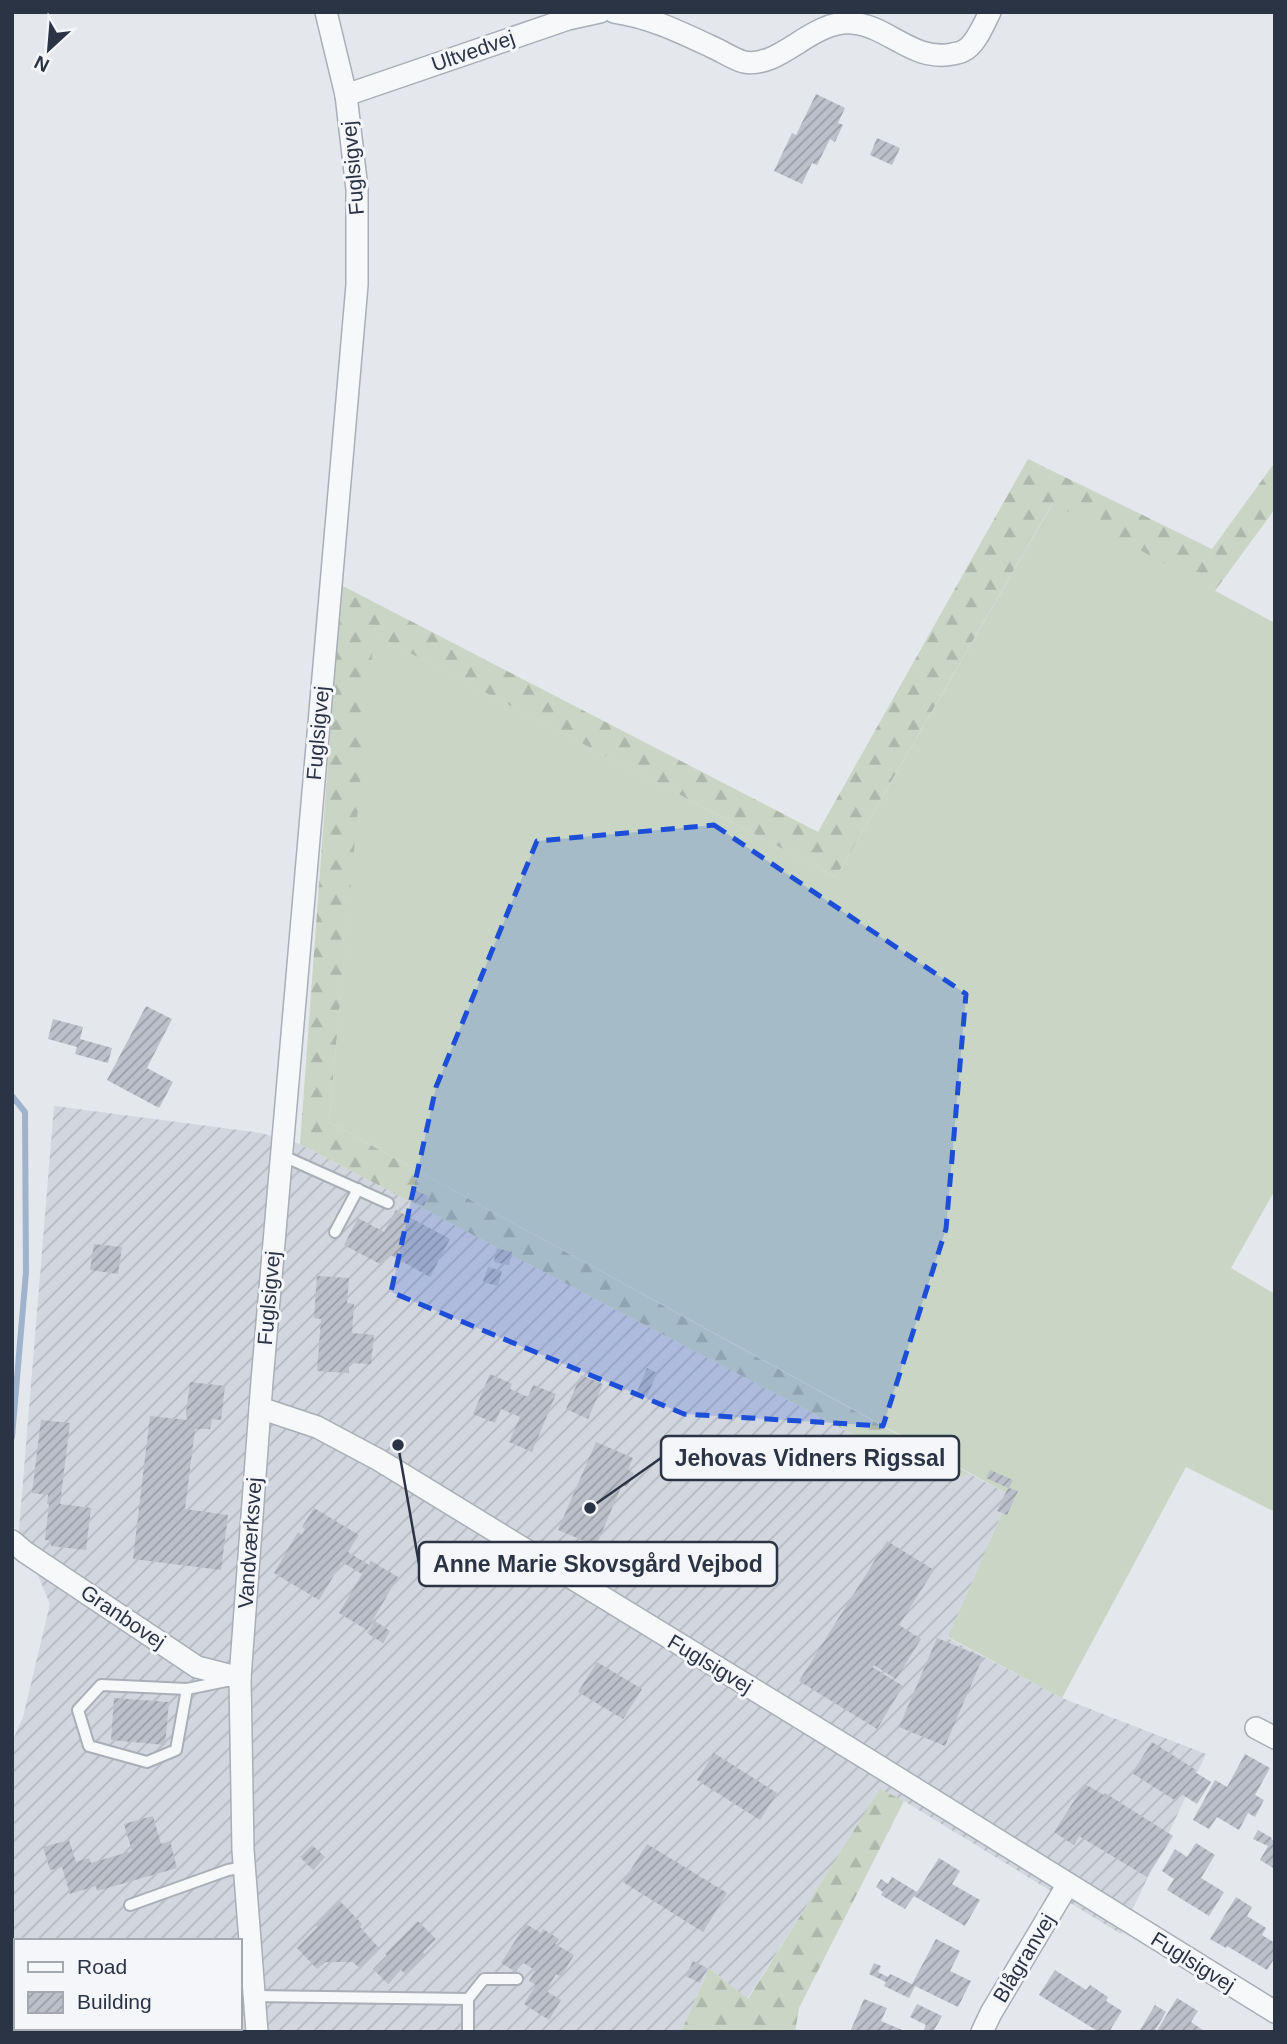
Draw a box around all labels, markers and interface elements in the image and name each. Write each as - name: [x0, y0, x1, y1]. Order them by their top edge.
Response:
- north arrow: [14, 14, 84, 84]
- street label: Ultvedvej: [428, 26, 517, 75]
- text: N: [31, 51, 53, 76]
- street label: Fuglsigvej: [337, 120, 368, 216]
- street label: Fuglsigvej: [302, 685, 333, 781]
- street label: Fuglsigvej: [253, 1250, 284, 1346]
- callout: Jehovas Vidners Rigssal: [661, 1436, 959, 1480]
- text: Jehovas Vidners Rigssal: [675, 1445, 945, 1471]
- street label: Vandværksvej: [233, 1477, 266, 1609]
- callout: Anne Marie Skovsgård Vejbod: [419, 1542, 777, 1586]
- text: Anne Marie Skovsgård Vejbod: [433, 1551, 763, 1577]
- street label: Granbovej: [77, 1580, 170, 1653]
- street label: Fuglsigvej: [664, 1629, 757, 1698]
- street label: Blågranvej: [988, 1909, 1059, 2006]
- street label: Fuglsigvej: [1147, 1927, 1239, 1996]
- legend: [14, 1939, 242, 2030]
- text: Road: [77, 1955, 127, 1978]
- text: Building: [77, 1990, 152, 2013]

